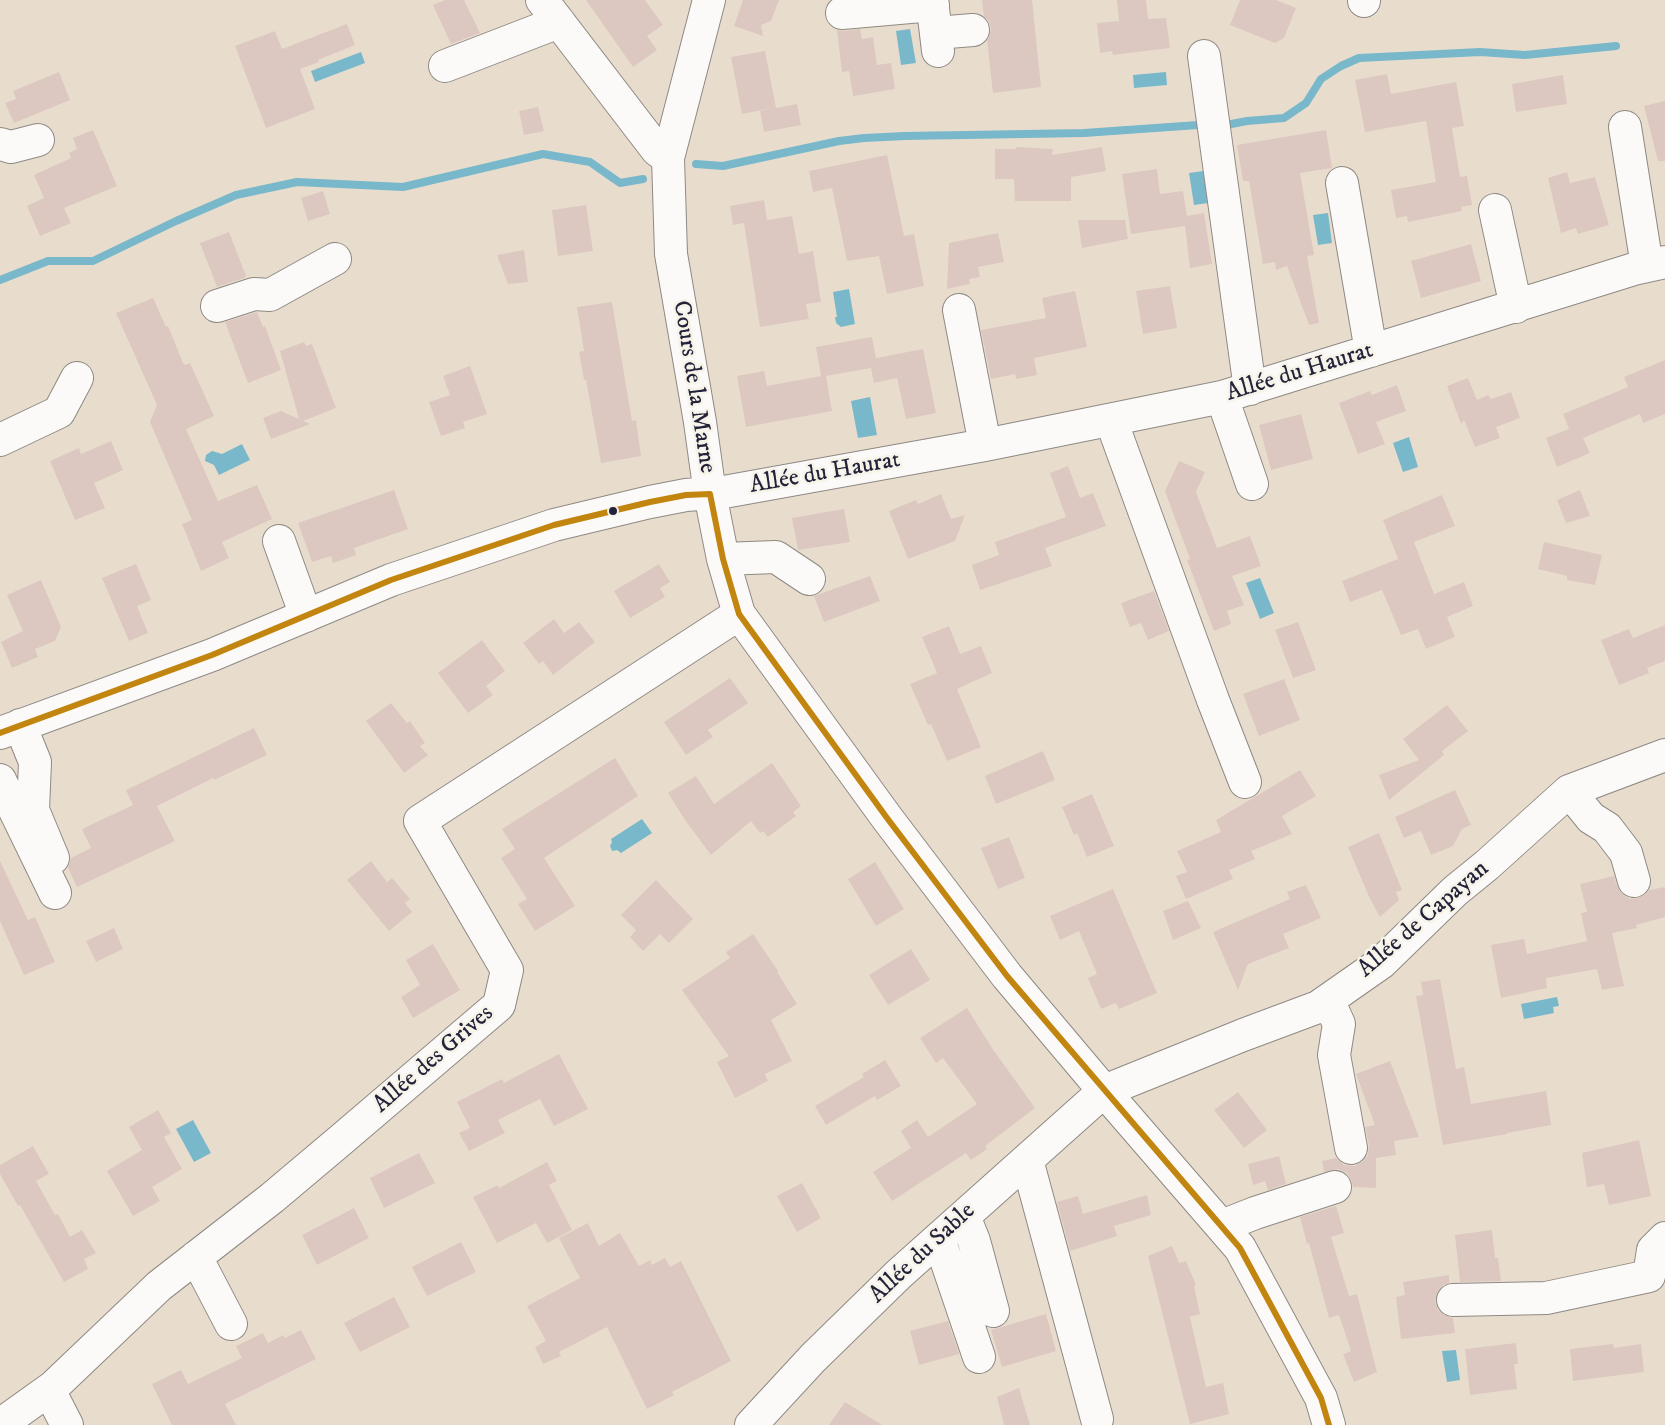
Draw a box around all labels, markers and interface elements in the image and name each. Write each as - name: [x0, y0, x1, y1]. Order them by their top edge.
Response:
- street label: Cours de la Marne: [665, 299, 721, 475]
- street label: Allée du Haurat: [1223, 337, 1377, 409]
- street label: Allée du Haurat: [748, 447, 902, 501]
- unlabelled marker: [607, 505, 619, 517]
- street label: Allée de Capayan: [1353, 855, 1495, 985]
- street label: Allée des Grives: [368, 1000, 500, 1120]
- street label: Allée du Sable: [864, 1198, 982, 1310]

